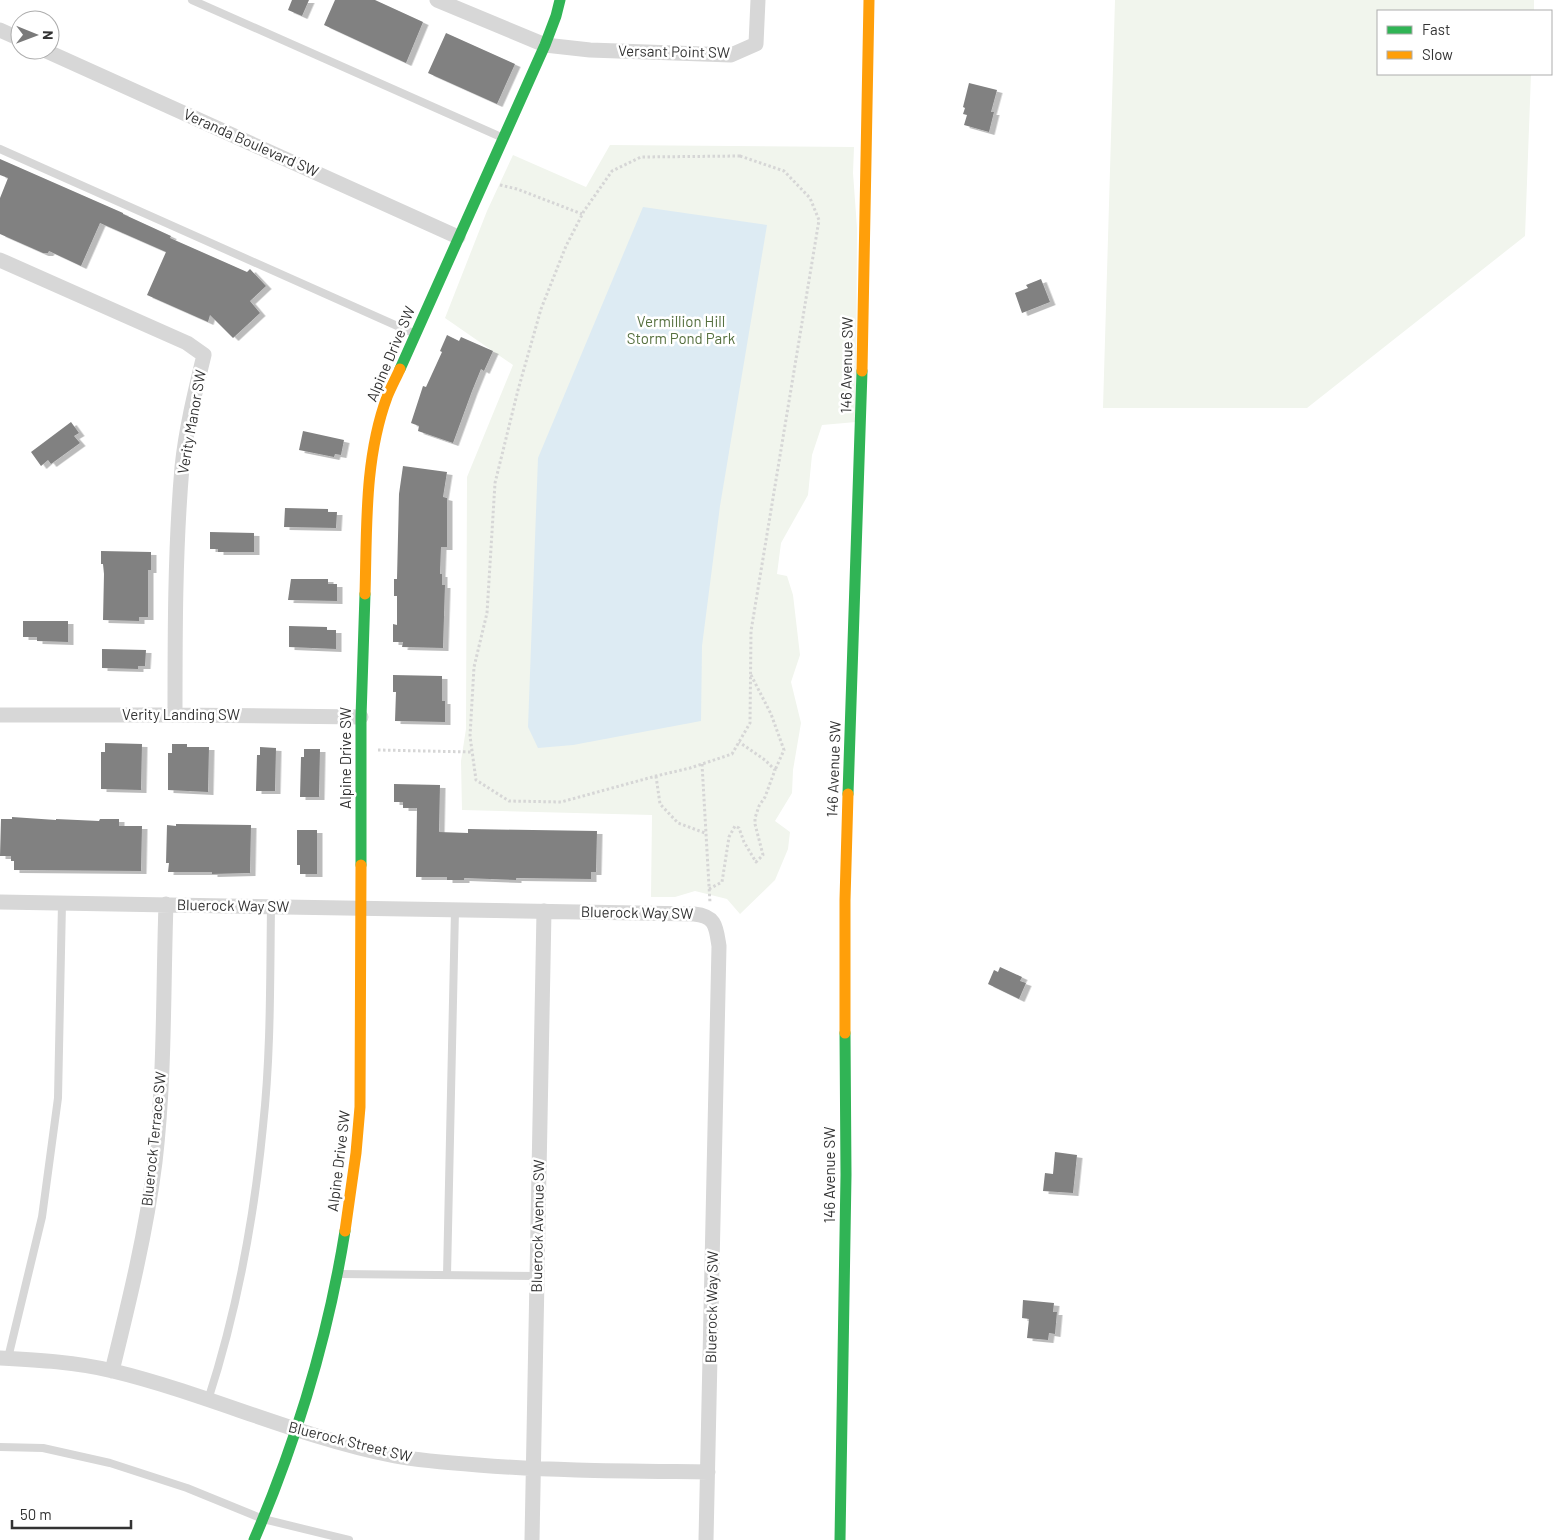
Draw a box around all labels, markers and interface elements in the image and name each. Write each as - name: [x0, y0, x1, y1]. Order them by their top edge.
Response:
- north arrow: [10, 10, 60, 60]
- legend: [1377, 10, 1552, 75]
- text: Fast: [1422, 20, 1450, 38]
- text: N: [40, 30, 57, 40]
- street label: Versant Point SW: [618, 41, 730, 61]
- text: Slow: [1422, 45, 1453, 63]
- street label: Veranda Boulevard SW: [181, 104, 322, 180]
- street label: Alpine Drive SW: [362, 303, 418, 404]
- park label: Vermillion Hill Storm Pond Park: [627, 312, 736, 347]
- street label: 146 Avenue SW: [836, 316, 856, 413]
- street label: Verity Manor SW: [173, 368, 209, 475]
- street label: Verity Landing SW: [122, 705, 240, 723]
- street label: Alpine Drive SW: [336, 707, 354, 809]
- street label: 146 Avenue SW: [822, 720, 844, 818]
- street label: Bluerock Way SW: [177, 895, 289, 915]
- street label: Bluerock Way SW: [581, 902, 693, 922]
- street label: Bluerock Terrace SW: [137, 1071, 169, 1207]
- street label: Alpine Drive SW: [323, 1109, 353, 1213]
- street label: 146 Avenue SW: [820, 1127, 838, 1223]
- street label: Bluerock Avenue SW: [527, 1159, 547, 1293]
- street label: Bluerock Way SW: [701, 1251, 721, 1363]
- street label: Bluerock Street SW: [287, 1417, 414, 1465]
- scale bar: [12, 1498, 131, 1530]
- text: 50 m: [20, 1505, 52, 1523]

